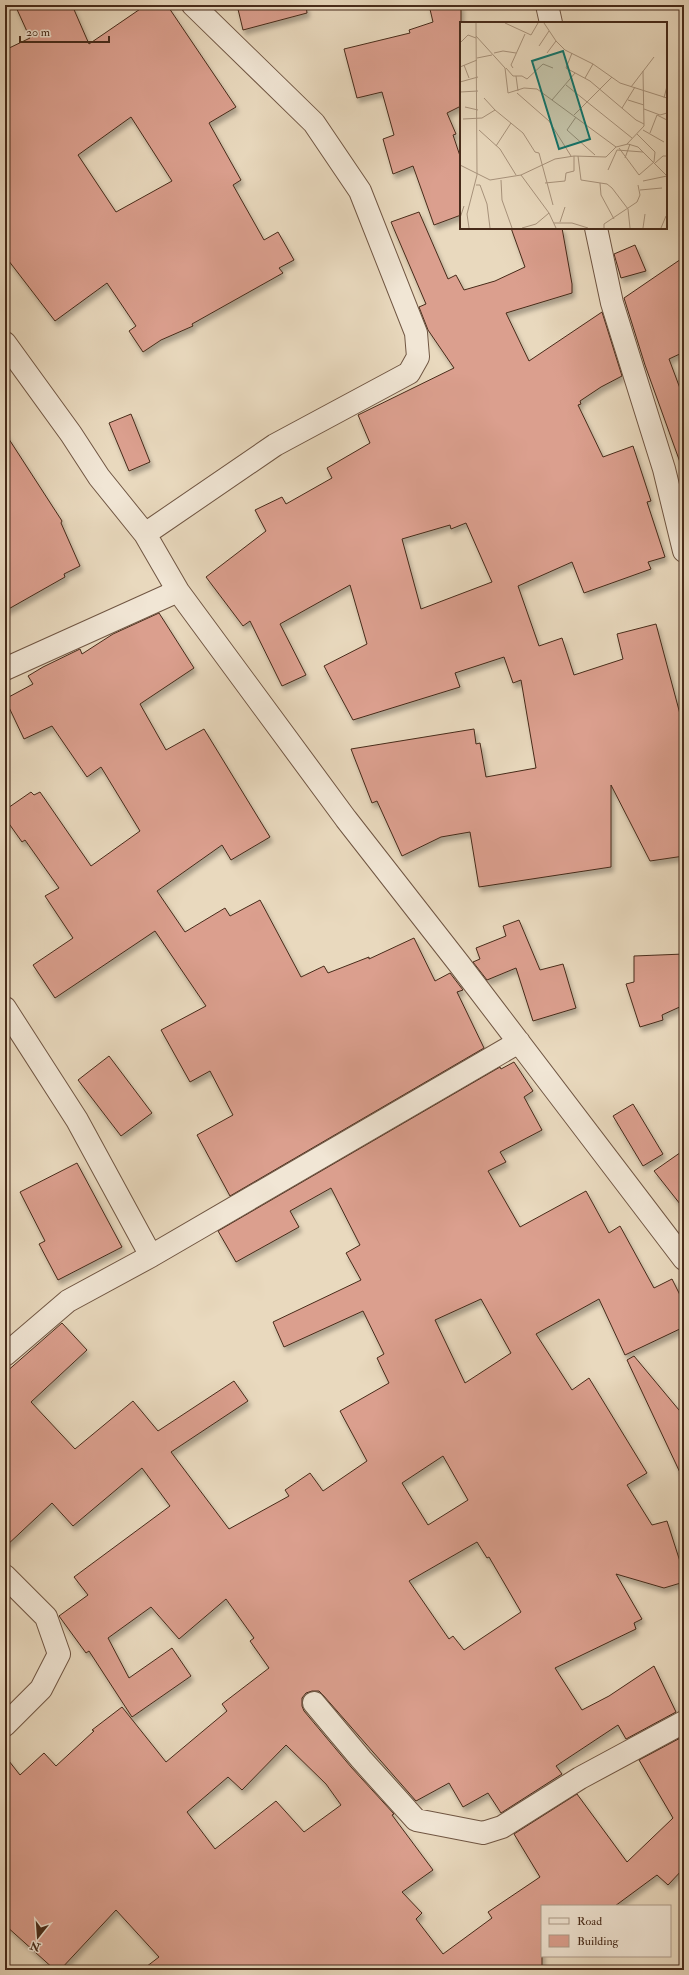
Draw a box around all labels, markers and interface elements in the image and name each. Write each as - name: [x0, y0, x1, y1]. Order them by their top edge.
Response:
- scale bar: [20, 18, 109, 44]
- inset map: [460, 22, 667, 229]
- text: 20 m: [26, 25, 51, 40]
- legend: [541, 1905, 671, 1957]
- text: Road: [577, 1914, 602, 1929]
- north arrow: [18, 1917, 58, 1957]
- text: Building: [577, 1934, 620, 1949]
- text: N: [28, 1938, 43, 1954]

